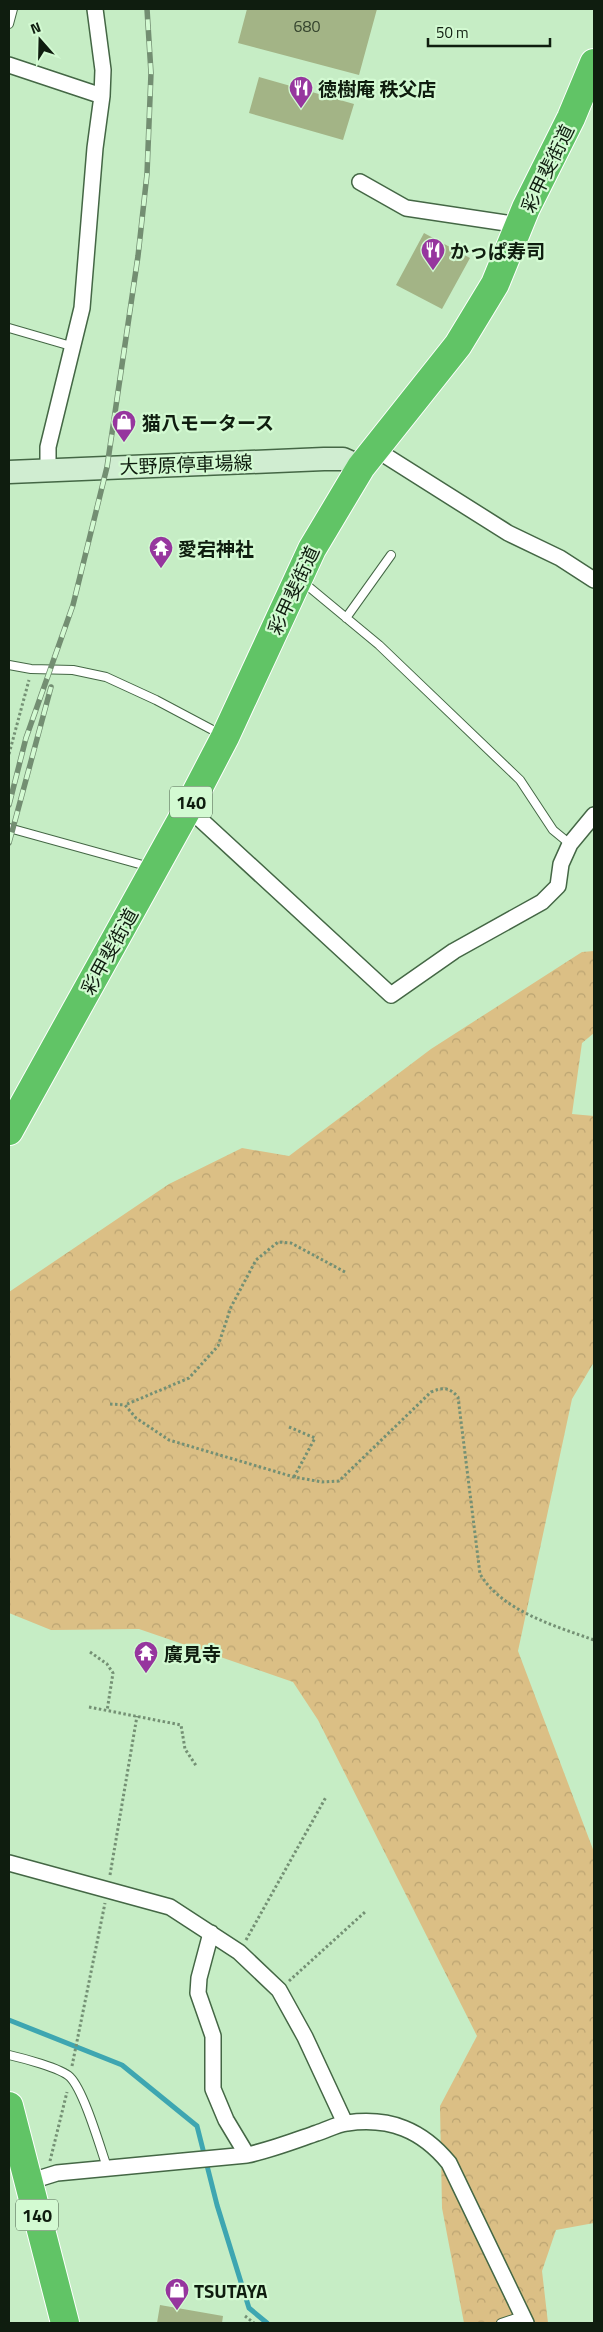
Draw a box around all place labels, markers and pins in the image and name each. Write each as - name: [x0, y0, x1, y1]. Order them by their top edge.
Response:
- place label: 徳樹庵 秩父店: [318, 74, 436, 103]
- restaurant icon: 徳樹庵 秩父店: [288, 75, 314, 109]
- place label: かっぱ寿司: [450, 236, 545, 265]
- restaurant icon: かっぱ寿司: [420, 237, 446, 271]
- place label: 猫八モータース: [142, 408, 274, 437]
- shop icon: 猫八モータース: [111, 409, 137, 443]
- place label: 愛宕神社: [178, 534, 254, 563]
- temple icon: 愛宕神社: [148, 535, 174, 569]
- place label: 廣見寺: [164, 1639, 221, 1668]
- temple icon: 廣見寺: [133, 1640, 159, 1674]
- place label: TSUTAYA: [194, 2276, 268, 2305]
- shop icon: TSUTAYA: [164, 2277, 190, 2311]

